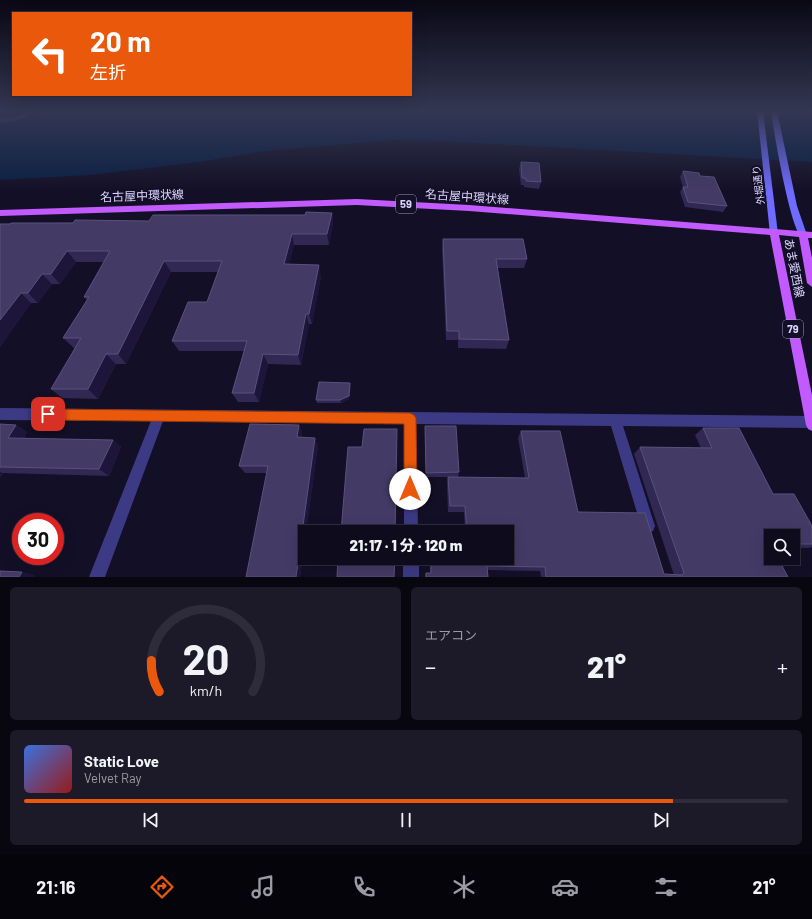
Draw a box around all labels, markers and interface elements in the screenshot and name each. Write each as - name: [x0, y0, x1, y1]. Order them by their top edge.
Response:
- text: 20 m: [90, 24, 151, 58]
- icon: left: [24, 28, 76, 80]
- text: 左折: [90, 61, 126, 83]
- street label: 外堀通り: [750, 164, 766, 206]
- street label: 名古屋中環状線: [425, 186, 509, 206]
- street label: 名古屋中環状線: [100, 187, 184, 203]
- road number: 59: [396, 195, 416, 213]
- street label: あま愛西線: [782, 237, 808, 299]
- road number: 79: [783, 320, 803, 338]
- pin: [31, 397, 65, 431]
- icon: arrive: [37, 403, 59, 425]
- position arrow: [389, 468, 431, 510]
- speed limit sign: 30: [12, 513, 64, 565]
- map controls: [764, 529, 800, 565]
- button: search: [764, 529, 800, 565]
- text: 21:17 · 1 分 · 120 m: [350, 536, 462, 554]
- text: エアコン: [425, 627, 477, 643]
- text: 20: [182, 632, 229, 682]
- text: 21°: [587, 648, 626, 684]
- text: −: [425, 653, 436, 679]
- text: +: [777, 653, 788, 679]
- text: km/h: [189, 681, 222, 698]
- text: Static Love: [84, 752, 159, 770]
- text: Velvet Ray: [84, 770, 142, 786]
- icon: previous: [140, 809, 162, 831]
- icon: pause: [395, 809, 417, 831]
- icon: next: [650, 809, 672, 831]
- icon: directions: [148, 873, 176, 901]
- icon: music: [249, 873, 277, 901]
- icon: phone: [350, 873, 378, 901]
- icon: climate: [450, 873, 478, 901]
- icon: car: [551, 873, 579, 901]
- icon: filters: [652, 873, 680, 901]
- text: 21:16: [36, 876, 75, 898]
- text: 21°: [752, 876, 776, 898]

